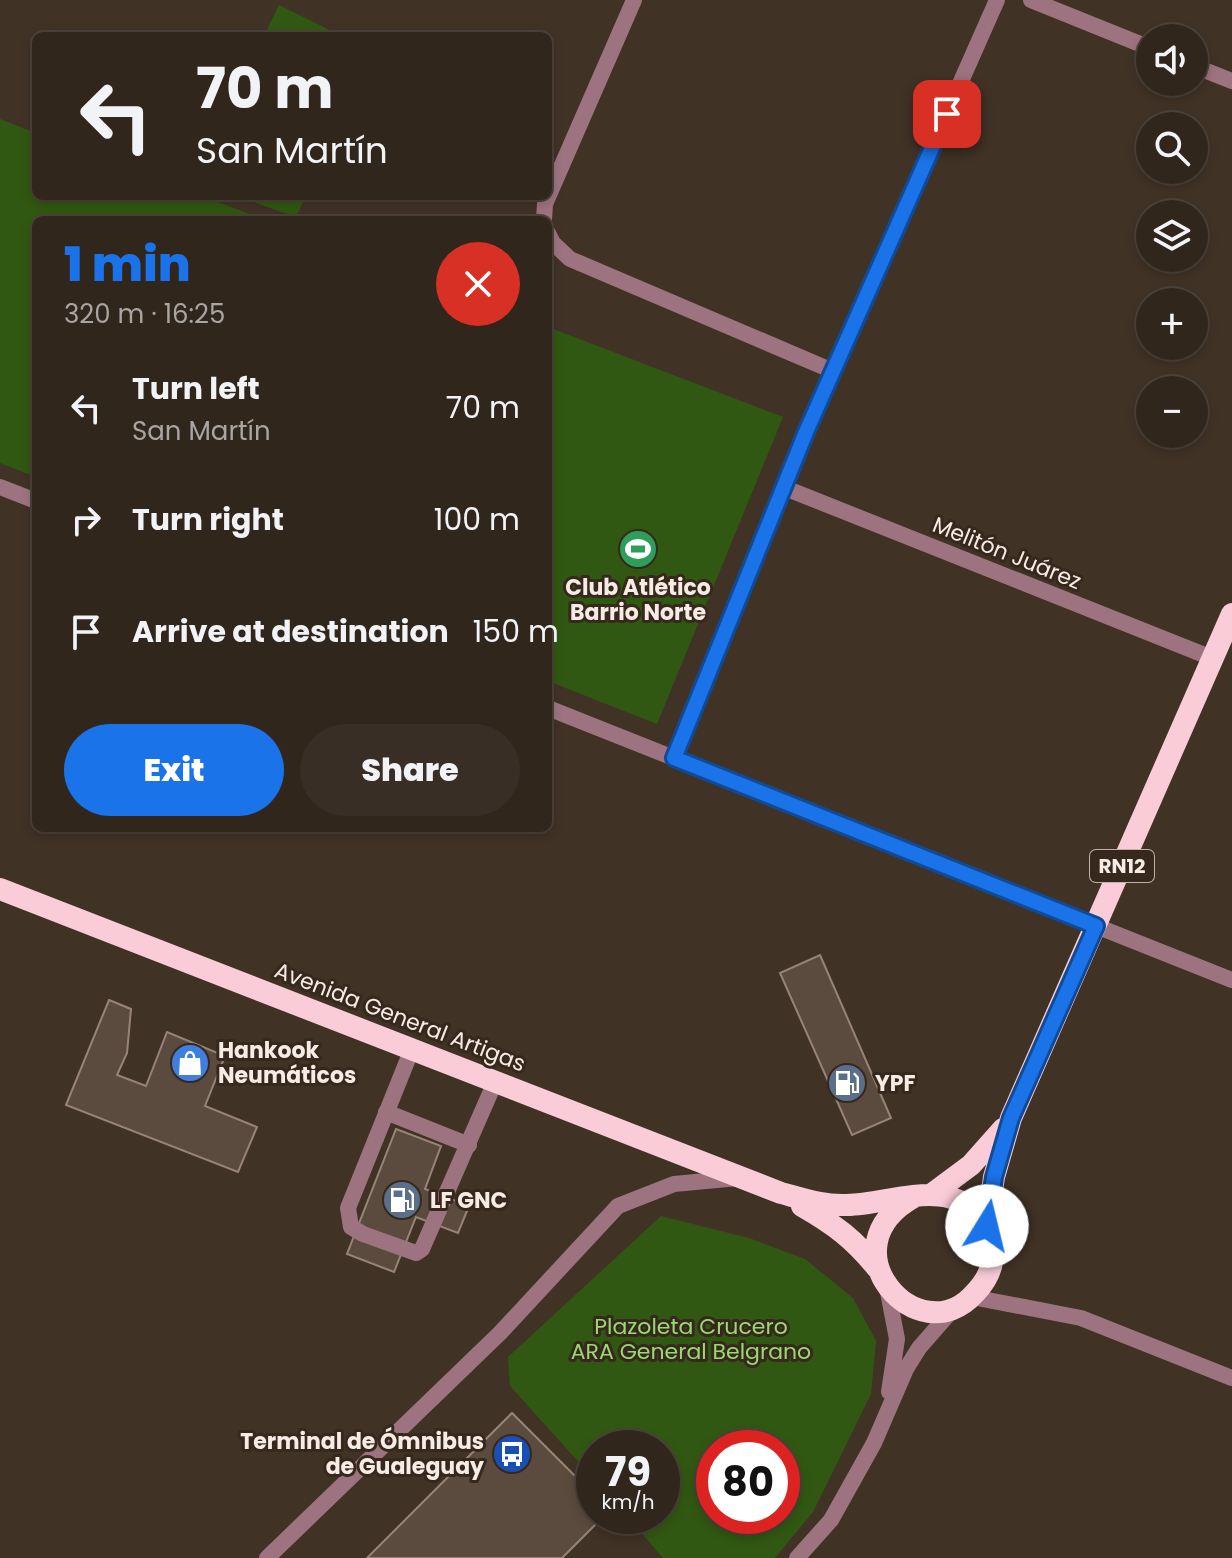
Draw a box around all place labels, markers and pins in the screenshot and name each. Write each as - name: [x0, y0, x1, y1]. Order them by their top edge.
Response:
- pin: [913, 80, 981, 148]
- sports icon: Club Atlético Barrio Norte: [617, 528, 659, 570]
- place label: Club Atlético Barrio Norte: [565, 572, 711, 628]
- place label: Hankook Neumáticos: [218, 1035, 356, 1091]
- shop icon: Hankook Neumáticos: [169, 1042, 211, 1084]
- fuel station icon: YPF: [826, 1062, 868, 1104]
- place label: YPF: [875, 1068, 916, 1099]
- fuel station icon: LF GNC: [381, 1179, 423, 1221]
- place label: LF GNC: [430, 1185, 507, 1216]
- place label: Terminal de Ómnibus de Gualeguay: [240, 1426, 484, 1482]
- bus stop icon: Terminal de Ómnibus de Gualeguay: [491, 1433, 533, 1475]

